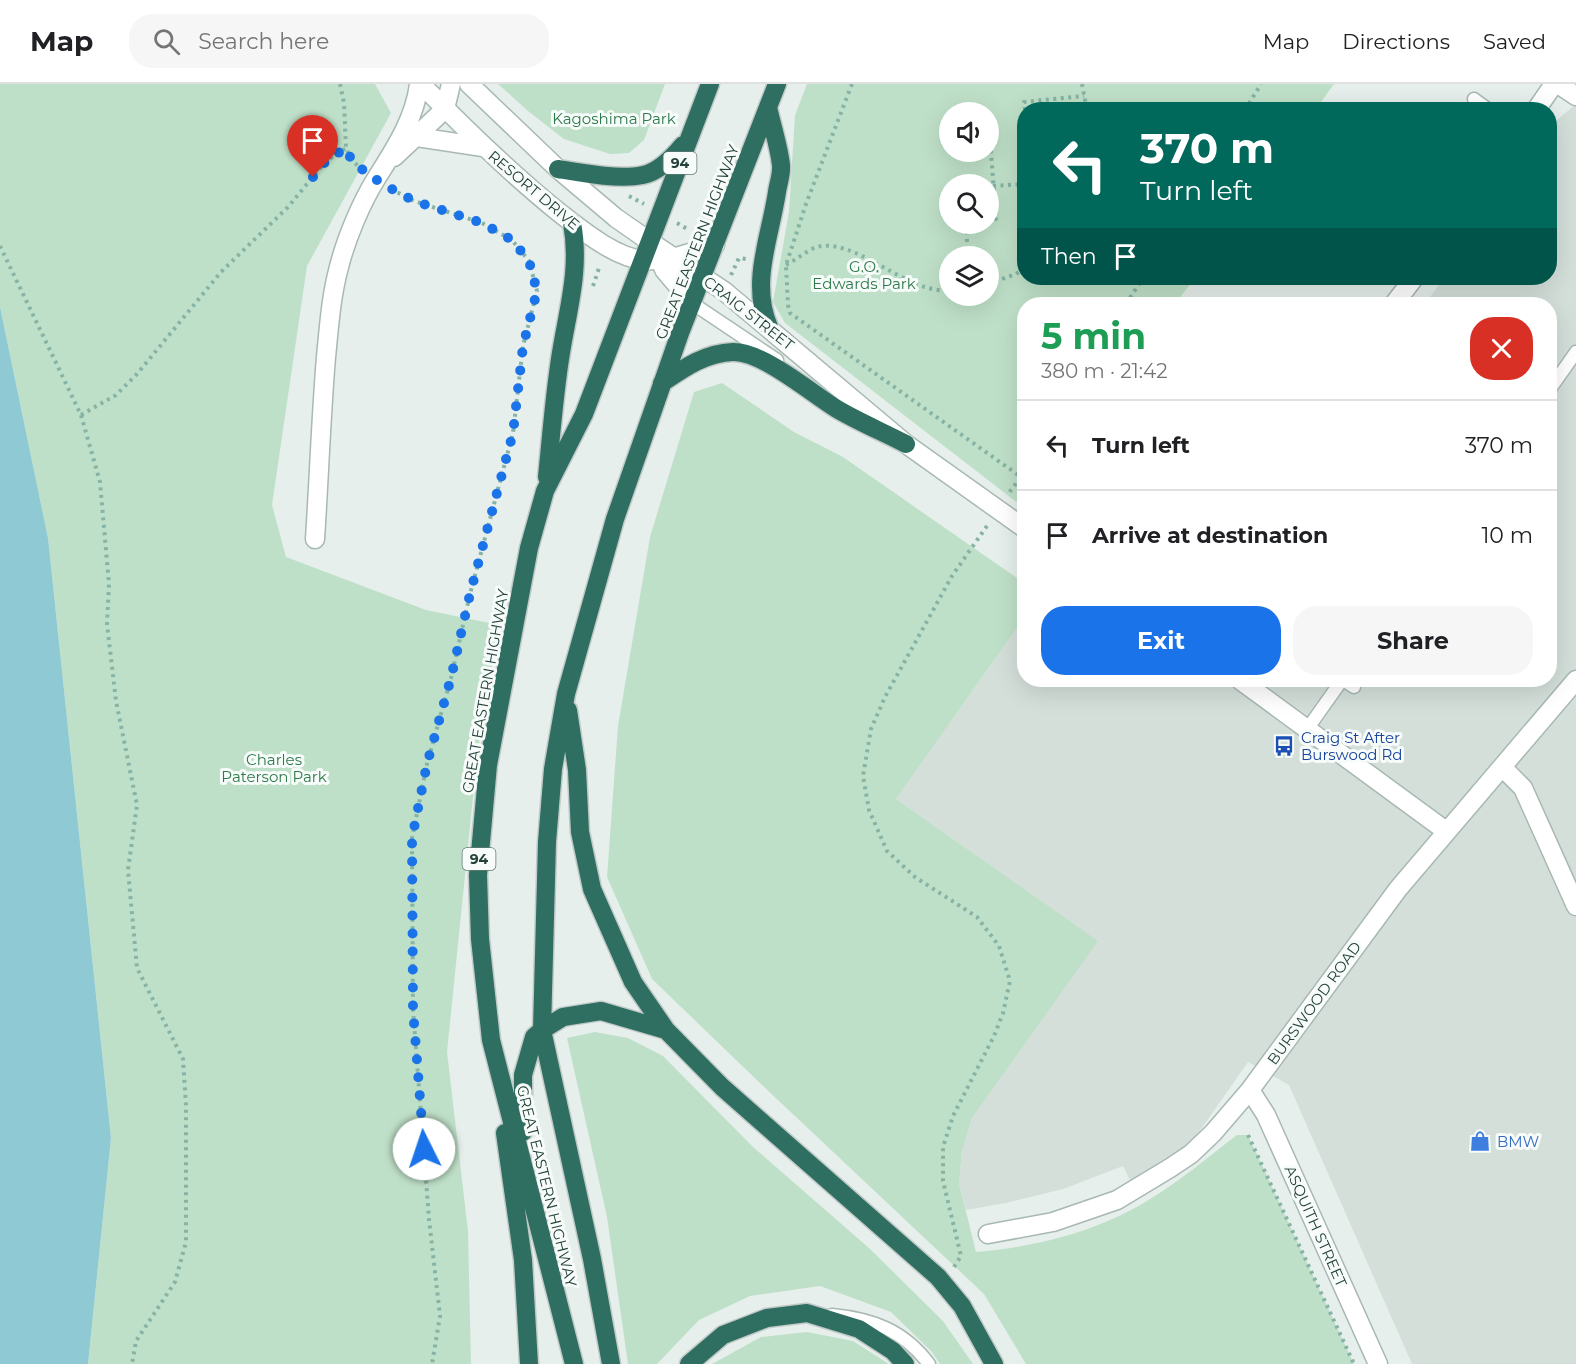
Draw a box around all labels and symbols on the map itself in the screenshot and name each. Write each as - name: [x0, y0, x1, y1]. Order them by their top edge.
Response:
- park label: Kagoshima Park: [552, 109, 676, 128]
- pin: [287, 115, 338, 177]
- street label: GREAT EASTERN HIGHWAY: [651, 142, 743, 342]
- street label: RESORT DRIVE: [484, 146, 584, 234]
- road number: 94: [664, 152, 696, 174]
- park label: G.O. Edwards Park: [812, 257, 916, 293]
- street label: CRAIG STREET: [700, 272, 798, 354]
- street label: GREAT EASTERN HIGHWAY: [458, 587, 512, 794]
- place label: Craig St After Burswood Rd: [1301, 728, 1402, 764]
- bus stop icon: Craig St After Burswood Rd: [1272, 734, 1296, 758]
- park label: Charles Paterson Park: [221, 750, 327, 786]
- road number: 94: [462, 848, 496, 870]
- street label: BURSWOOD ROAD: [1263, 938, 1365, 1068]
- street label: GREAT EASTERN HIGHWAY: [513, 1083, 581, 1289]
- position arrow: [392, 1117, 456, 1181]
- shop icon: BMW: [1468, 1129, 1492, 1153]
- place label: BMW: [1497, 1132, 1539, 1151]
- street label: ASQUITH STREET: [1281, 1162, 1351, 1290]

